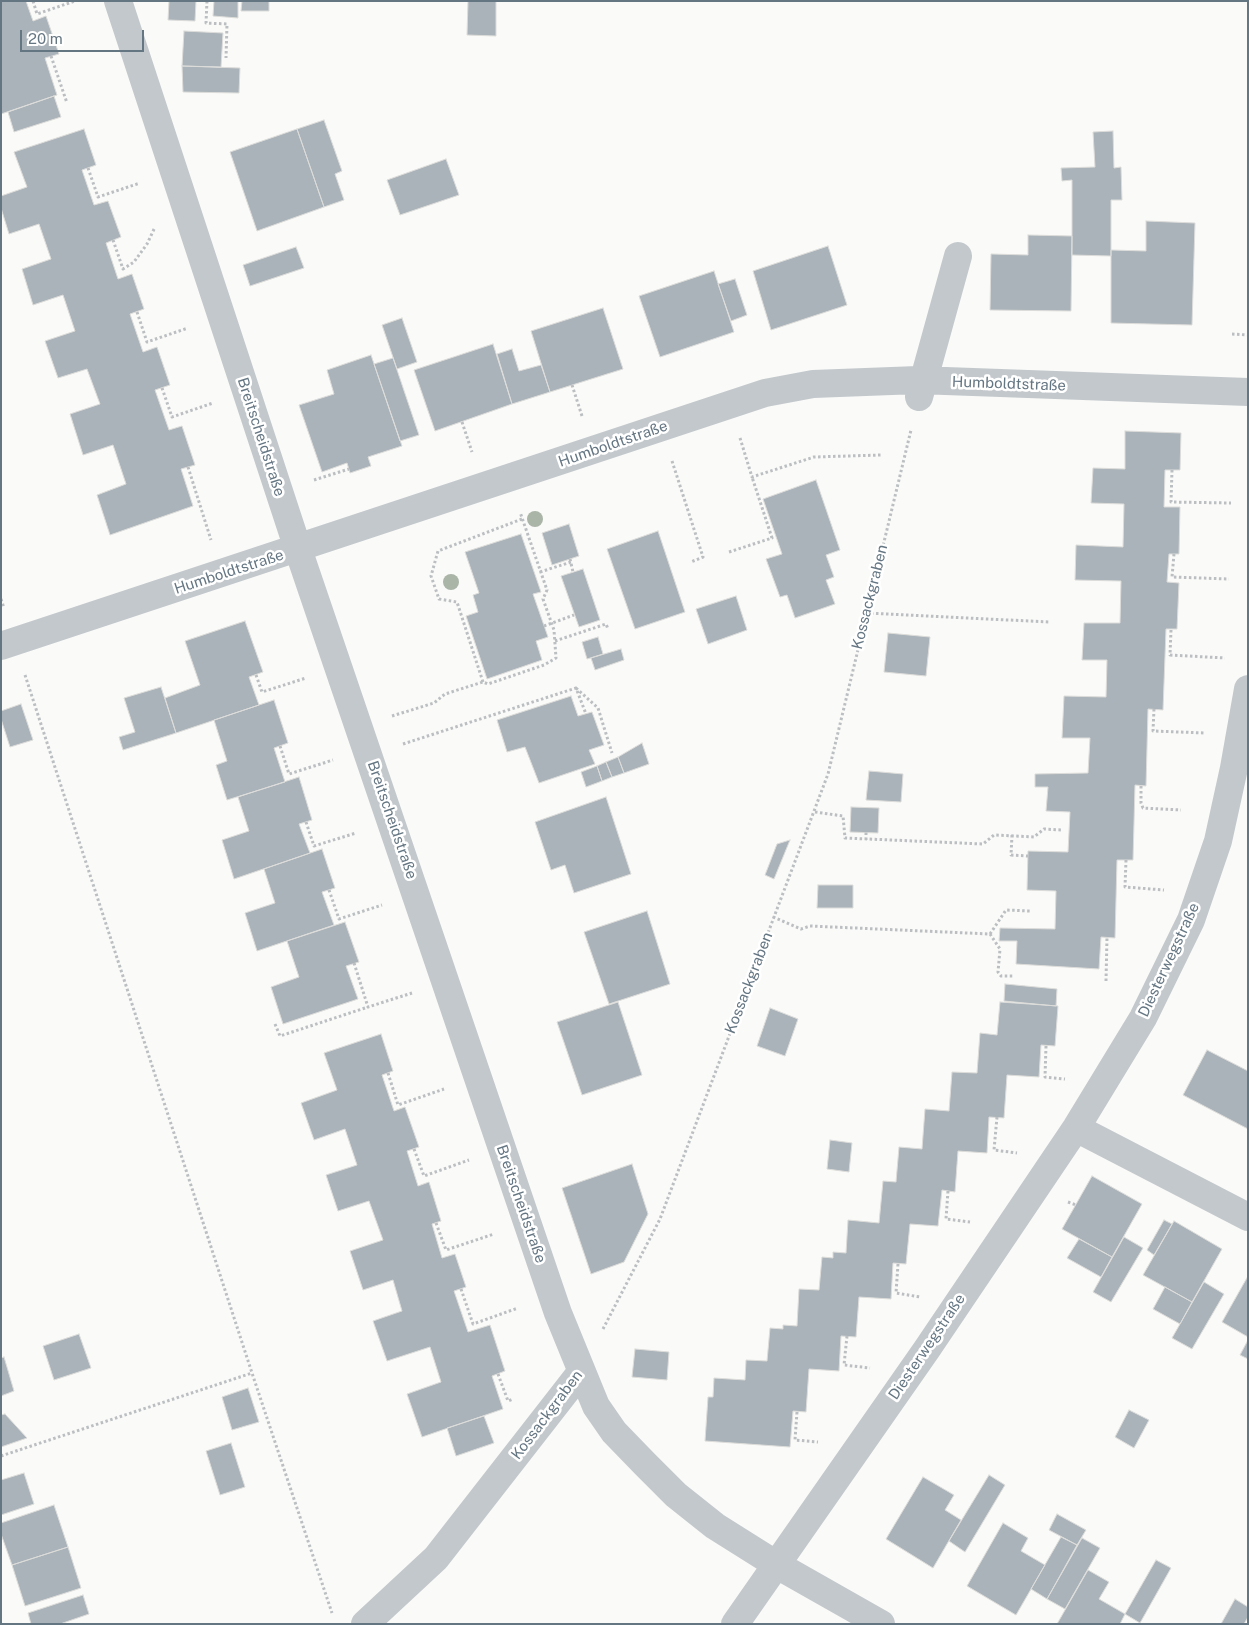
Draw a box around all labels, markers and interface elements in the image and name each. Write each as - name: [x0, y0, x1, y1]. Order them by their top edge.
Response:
- scale bar: [22, 20, 146, 52]
- text: 20 m: [28, 30, 63, 47]
- street label: Humboldtstraße: [952, 373, 1066, 395]
- street label: Breitscheidstraße: [233, 375, 289, 499]
- street label: Humboldtstraße: [556, 417, 670, 471]
- street label: Kossackgraben: [848, 543, 892, 651]
- street label: Humboldtstraße: [172, 546, 286, 598]
- street label: Breitscheidstraße: [363, 759, 421, 881]
- street label: Diesterwegstraße: [1135, 900, 1203, 1020]
- street label: Kossackgraben: [721, 930, 777, 1036]
- street label: Breitscheidstraße: [492, 1143, 550, 1265]
- street label: Diesterwegstraße: [885, 1291, 969, 1403]
- street label: Kossackgraben: [508, 1367, 586, 1463]

